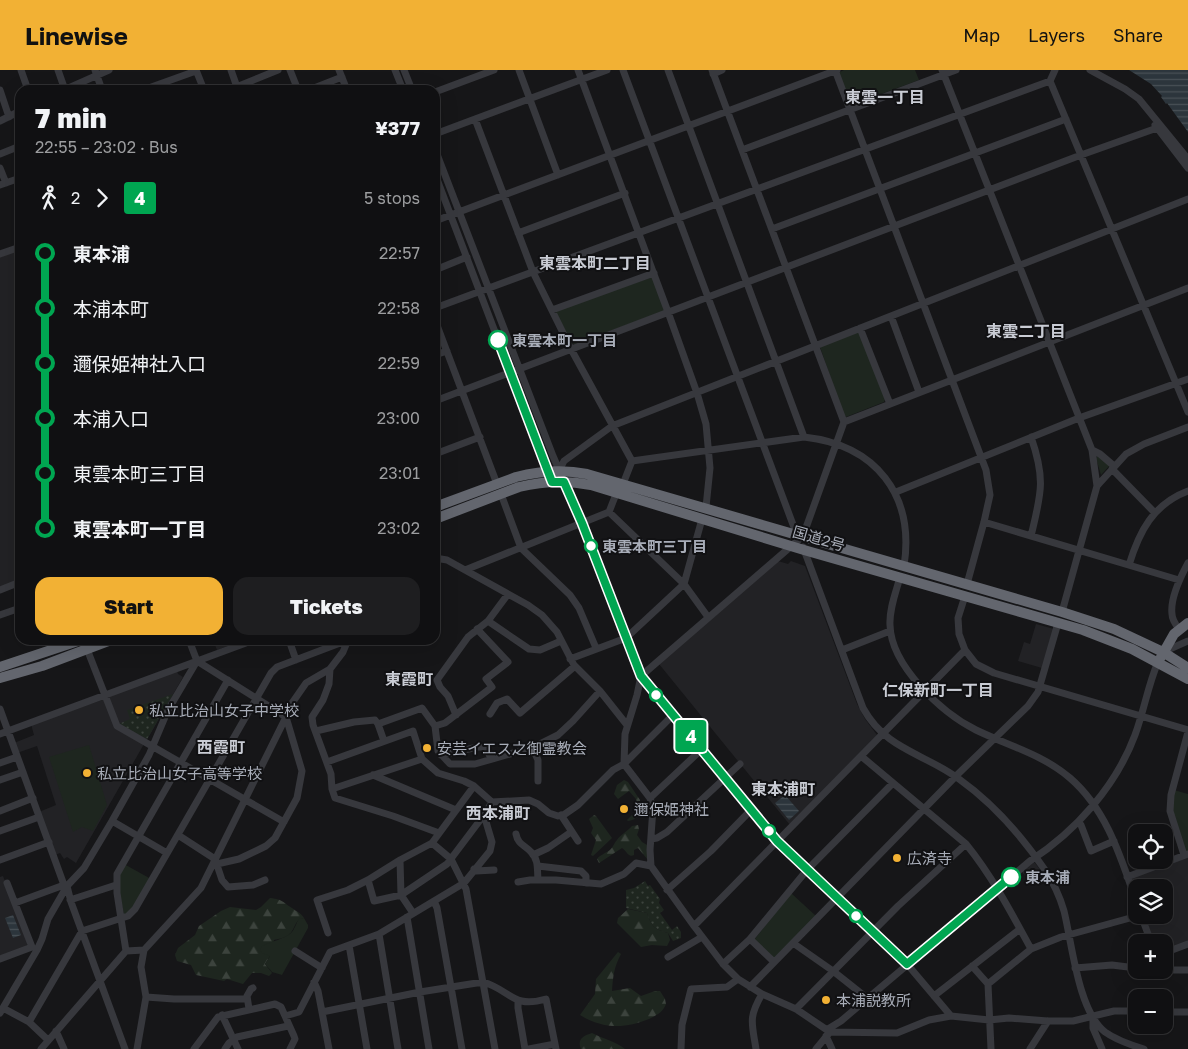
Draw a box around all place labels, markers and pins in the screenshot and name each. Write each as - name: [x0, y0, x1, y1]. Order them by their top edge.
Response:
- marker: 東雲本町一丁目: [488, 330, 508, 350]
- place label: 東雲本町一丁目: [512, 331, 617, 349]
- place label: 東雲本町三丁目: [602, 537, 707, 555]
- marker: 東雲本町三丁目: [584, 539, 598, 553]
- unlabelled marker: [649, 688, 663, 702]
- place label: 私立比治山女子中学校: [149, 701, 299, 719]
- marker: 私立比治山女子中学校: [133, 704, 145, 716]
- place label: 安芸イエス之御霊教会: [437, 739, 587, 757]
- marker: 安芸イエス之御霊教会: [421, 742, 433, 754]
- place label: 私立比治山女子高等学校: [97, 764, 262, 782]
- marker: 私立比治山女子高等学校: [81, 767, 93, 779]
- place label: 邇保姫神社: [634, 800, 709, 818]
- marker: 邇保姫神社: [618, 803, 630, 815]
- unlabelled marker: [762, 824, 776, 838]
- place label: 広済寺: [907, 849, 952, 867]
- marker: 広済寺: [891, 852, 903, 864]
- marker: 東本浦: [1001, 867, 1021, 887]
- place label: 東本浦: [1025, 868, 1070, 886]
- unlabelled marker: [849, 909, 863, 923]
- place label: 本浦説教所: [836, 991, 911, 1009]
- marker: 本浦説教所: [820, 994, 832, 1006]

